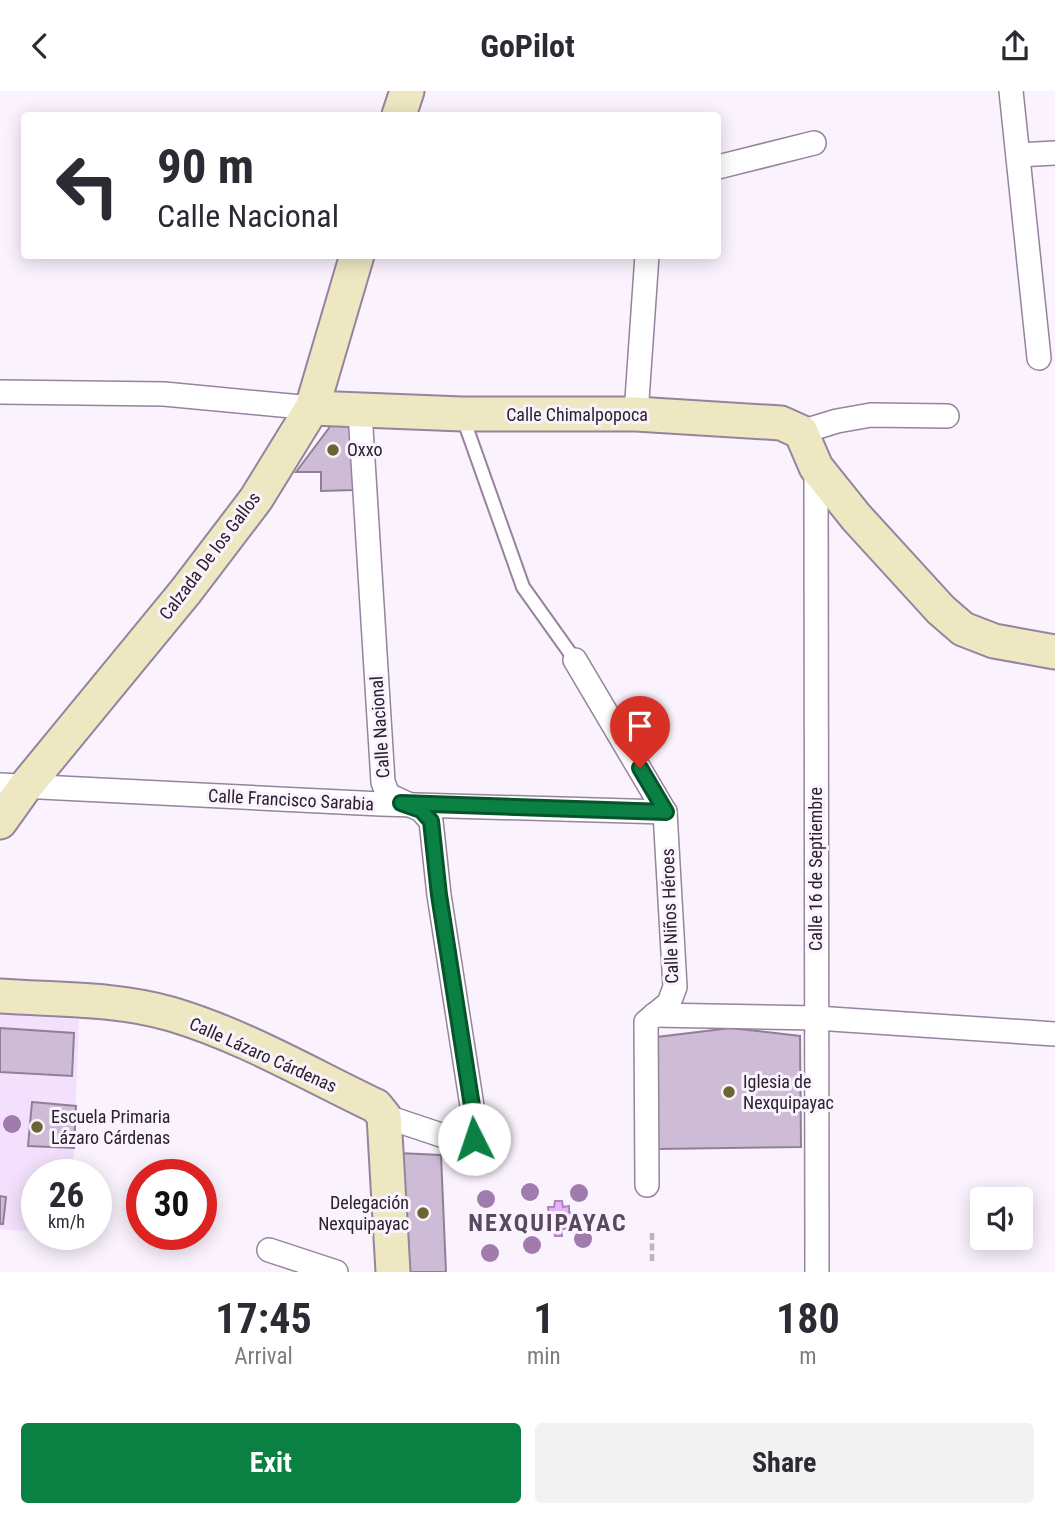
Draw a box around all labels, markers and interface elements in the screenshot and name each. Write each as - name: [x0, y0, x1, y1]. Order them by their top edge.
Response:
- icon: back: [21, 27, 59, 65]
- text: GoPilot: [480, 27, 575, 65]
- icon: share: [996, 27, 1034, 65]
- text: 90 m: [157, 138, 254, 195]
- icon: left: [42, 140, 133, 231]
- text: Calle Nacional: [157, 197, 339, 235]
- street label: Calle Chimalpopoca: [506, 404, 648, 425]
- place label: Oxxo: [347, 439, 382, 460]
- marker: Oxxo: [325, 442, 341, 458]
- street label: Calzada De los Gallos: [155, 488, 264, 624]
- street label: Calle Nacional: [365, 675, 394, 779]
- pin: [610, 696, 670, 768]
- icon: arrive: [621, 707, 659, 745]
- street label: Calle Francisco Sarabia: [208, 785, 374, 814]
- street label: Calle 16 de Septiembre: [805, 787, 826, 951]
- street label: Calle Niños Héroes: [657, 848, 682, 984]
- street label: Calle Lázaro Cárdenas: [186, 1013, 340, 1096]
- place label: Iglesia de Nexquipayac: [743, 1071, 834, 1113]
- marker: Iglesia de Nexquipayac: [721, 1084, 737, 1100]
- position arrow: [437, 1102, 511, 1176]
- place label: Escuela Primaria Lázaro Cárdenas: [51, 1106, 171, 1148]
- marker: Escuela Primaria Lázaro Cárdenas: [29, 1119, 45, 1135]
- speed limit sign: 30: [126, 1159, 217, 1250]
- text: 26: [49, 1175, 84, 1216]
- map controls: [970, 1187, 1033, 1250]
- button: sound: [970, 1187, 1033, 1250]
- place label: Delegación Nexquipayac: [318, 1192, 409, 1234]
- marker: Delegación Nexquipayac: [415, 1205, 431, 1221]
- district label: NEXQUIPAYAC: [468, 1209, 628, 1237]
- text: km/h: [48, 1211, 85, 1232]
- text: 17:45: [215, 1294, 312, 1343]
- text: 1: [533, 1294, 554, 1343]
- text: 180: [776, 1294, 840, 1343]
- text: Arrival: [234, 1343, 293, 1370]
- text: min: [527, 1343, 561, 1370]
- text: m: [799, 1343, 816, 1370]
- button: Exit: [21, 1423, 521, 1503]
- button: Share: [535, 1423, 1034, 1503]

